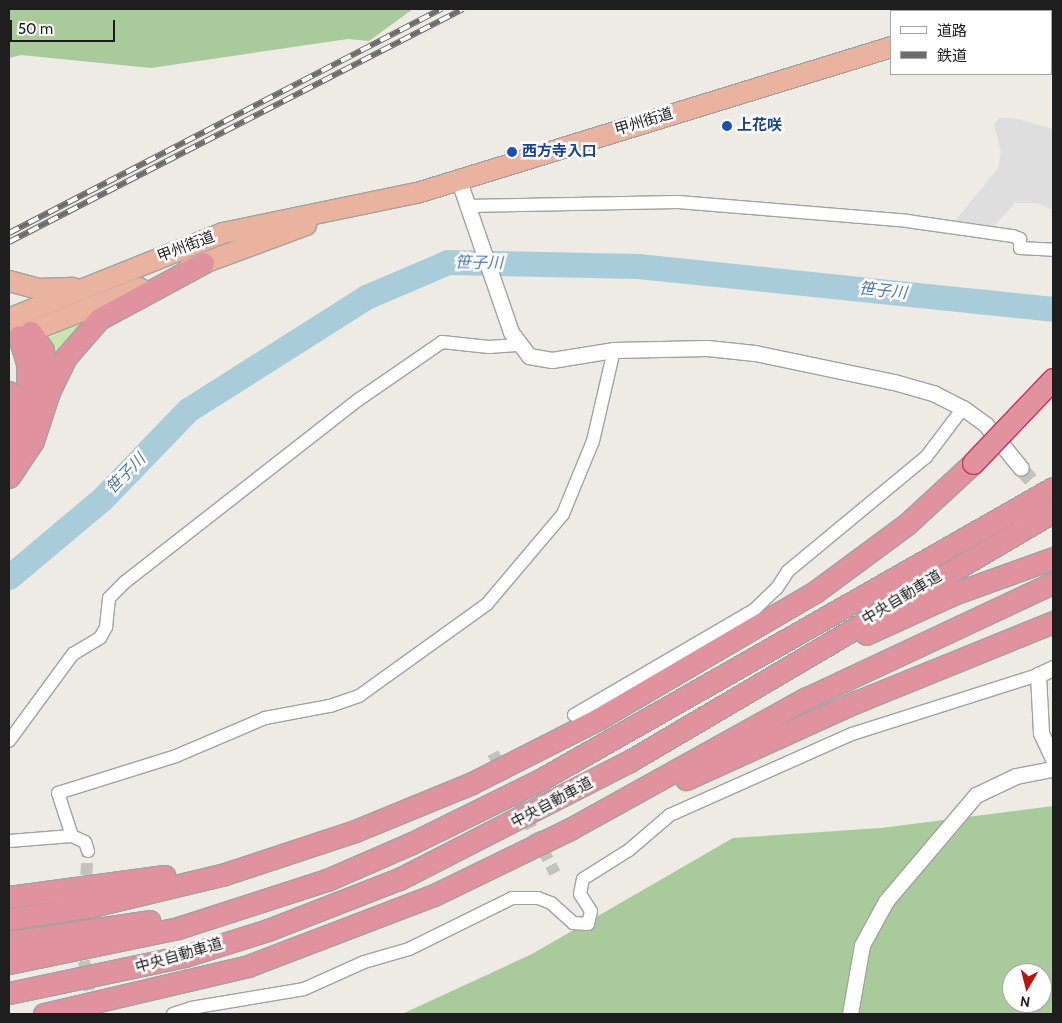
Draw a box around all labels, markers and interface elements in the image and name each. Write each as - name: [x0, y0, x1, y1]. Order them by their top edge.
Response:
- scale bar: [12, 10, 118, 42]
- legend: [890, 10, 1052, 75]
- text: 50 m: [18, 20, 53, 38]
- text: 道路: [937, 22, 967, 40]
- text: 鉄道: [937, 47, 967, 65]
- street label: 甲州街道: [613, 105, 675, 139]
- place label: 上花咲: [737, 117, 782, 135]
- marker: 上花咲: [721, 120, 733, 132]
- place label: 西方寺入口: [522, 143, 597, 161]
- marker: 西方寺入口: [506, 146, 518, 158]
- street label: 甲州街道: [155, 228, 217, 266]
- water label: 笹子川: [455, 253, 503, 273]
- water label: 笹子川: [858, 279, 908, 303]
- water label: 笹子川: [102, 450, 150, 498]
- street label: 中央自動車道: [859, 567, 945, 629]
- street label: 中央自動車道: [508, 774, 596, 832]
- street label: 中央自動車道: [133, 935, 225, 977]
- north arrow: [1002, 963, 1052, 1013]
- text: N: [1019, 992, 1031, 1011]

